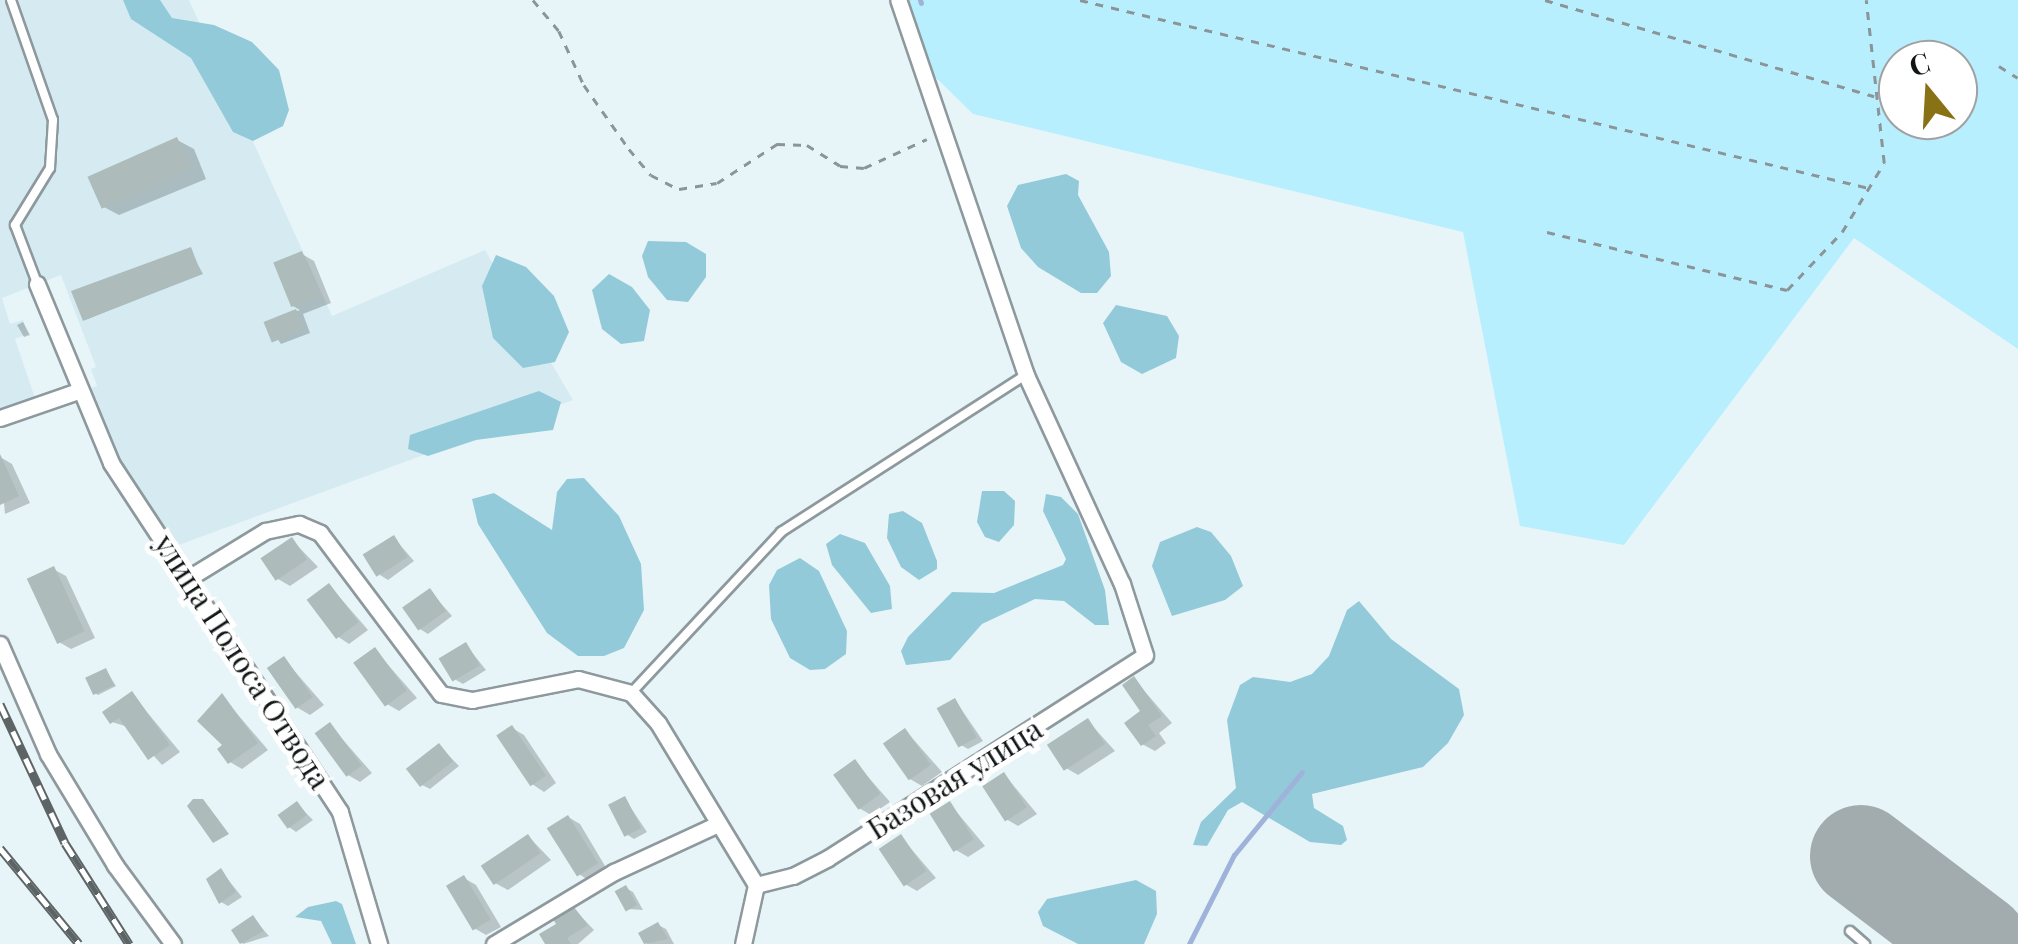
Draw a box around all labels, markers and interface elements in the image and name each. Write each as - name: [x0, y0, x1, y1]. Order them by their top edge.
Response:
- north arrow: [1878, 40, 1978, 140]
- text: С: [1904, 42, 1934, 84]
- street label: улица Полоса Отвода: [147, 527, 339, 795]
- street label: Базовая улица: [860, 710, 1048, 846]

